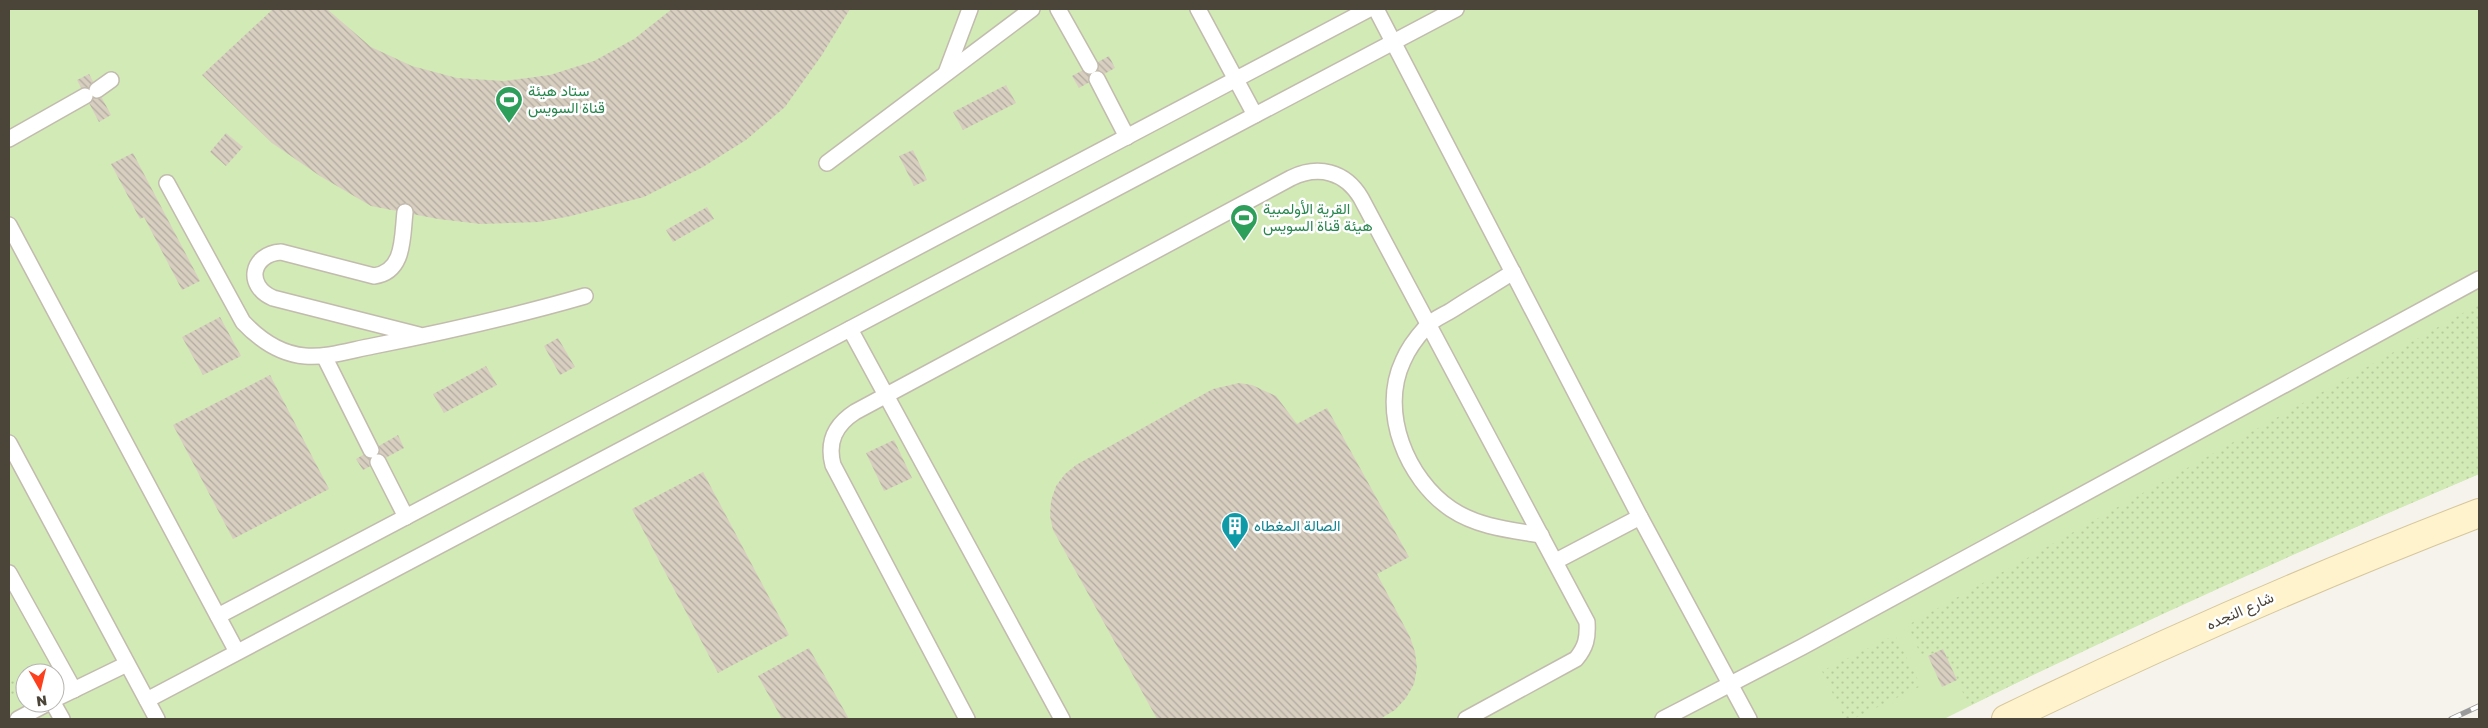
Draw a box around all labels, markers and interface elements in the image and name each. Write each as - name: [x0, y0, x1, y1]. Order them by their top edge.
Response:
- place label: ستاد هيئة قناة السويس: [528, 81, 605, 118]
- sports icon: ستاد هيئة قناة السويس: [494, 85, 524, 124]
- place label: القرية الأولمبية هيئة قناة السويس: [1263, 199, 1373, 236]
- sports icon: القرية الأولمبية هيئة قناة السويس: [1229, 203, 1259, 242]
- building icon: الصالة المغطاه: [1220, 511, 1250, 550]
- place label: الصالة المغطاه: [1254, 516, 1341, 534]
- street label: شارع النجده: [2203, 587, 2277, 636]
- north arrow: [15, 663, 65, 713]
- text: N: [35, 692, 48, 711]

